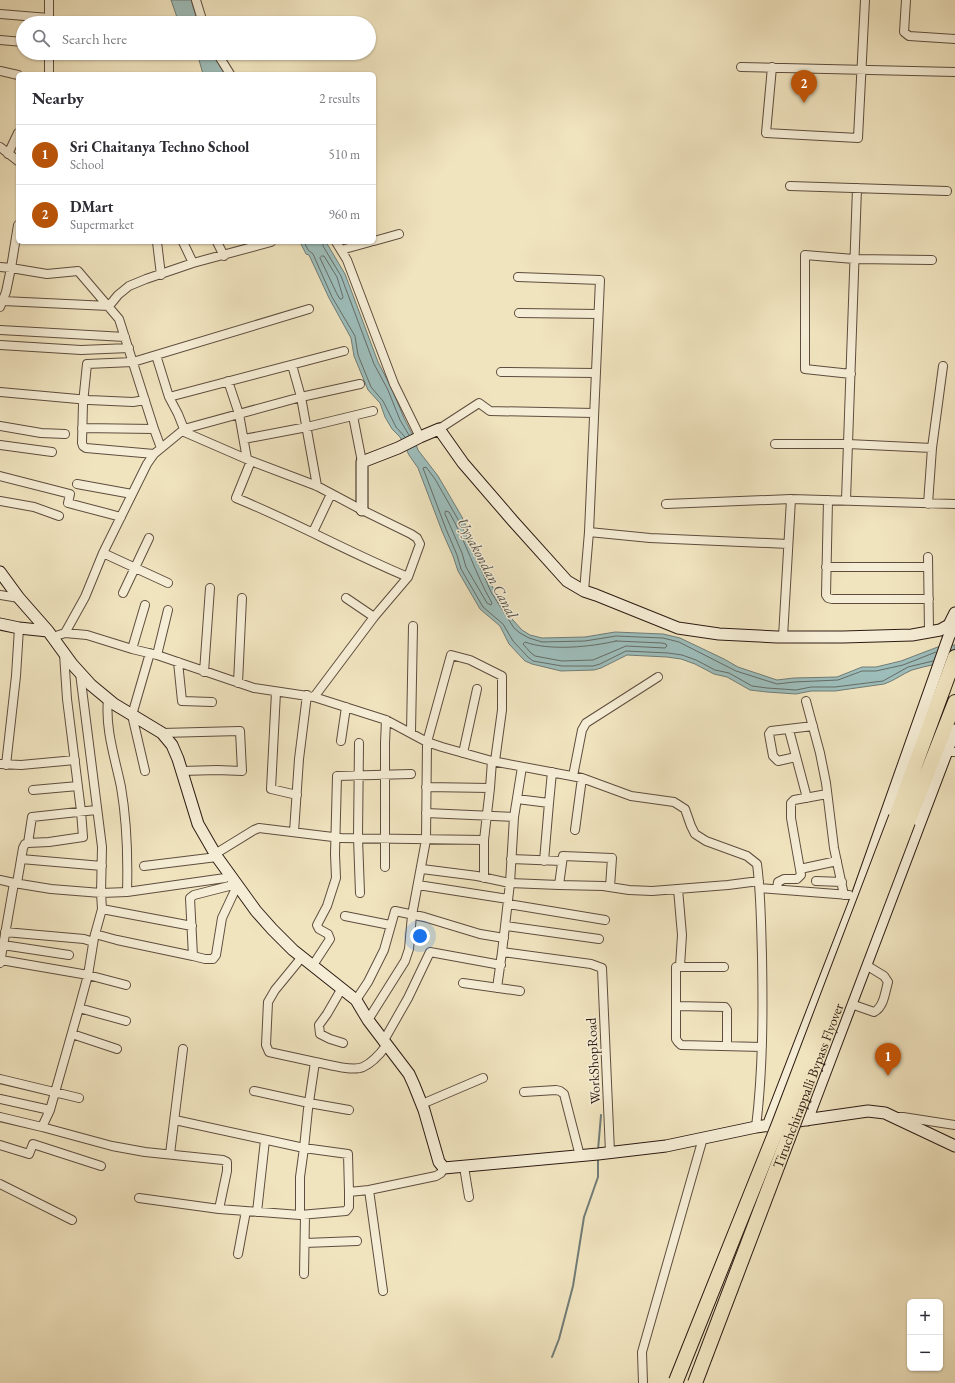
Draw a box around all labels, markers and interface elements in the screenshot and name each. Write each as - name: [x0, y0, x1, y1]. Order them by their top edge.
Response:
- search box: [16, 16, 376, 60]
- icon: search: [30, 27, 52, 49]
- text: Search here: [62, 29, 127, 48]
- pin: 2: [791, 70, 817, 103]
- text: Nearby: [32, 87, 84, 109]
- text: 2 results: [319, 90, 360, 107]
- text: Sri Chaitanya Techno School: [70, 137, 249, 156]
- text: 1: [42, 146, 48, 163]
- text: 510 m: [329, 146, 360, 163]
- text: School: [70, 156, 104, 173]
- text: DMart: [70, 197, 113, 216]
- text: 2: [42, 206, 48, 223]
- text: 960 m: [329, 206, 360, 223]
- text: Supermarket: [70, 216, 134, 233]
- water label: Uyyakondan Canal: [453, 514, 523, 622]
- your location: [410, 926, 430, 946]
- street label: Tiruchchirappalli Bypass Flyover: [768, 1000, 847, 1171]
- street label: WorkShopRoad: [582, 1016, 604, 1105]
- pin: 1: [875, 1043, 901, 1076]
- map controls: [907, 1299, 943, 1371]
- button: +: [907, 1299, 943, 1335]
- button: −: [907, 1335, 943, 1371]

